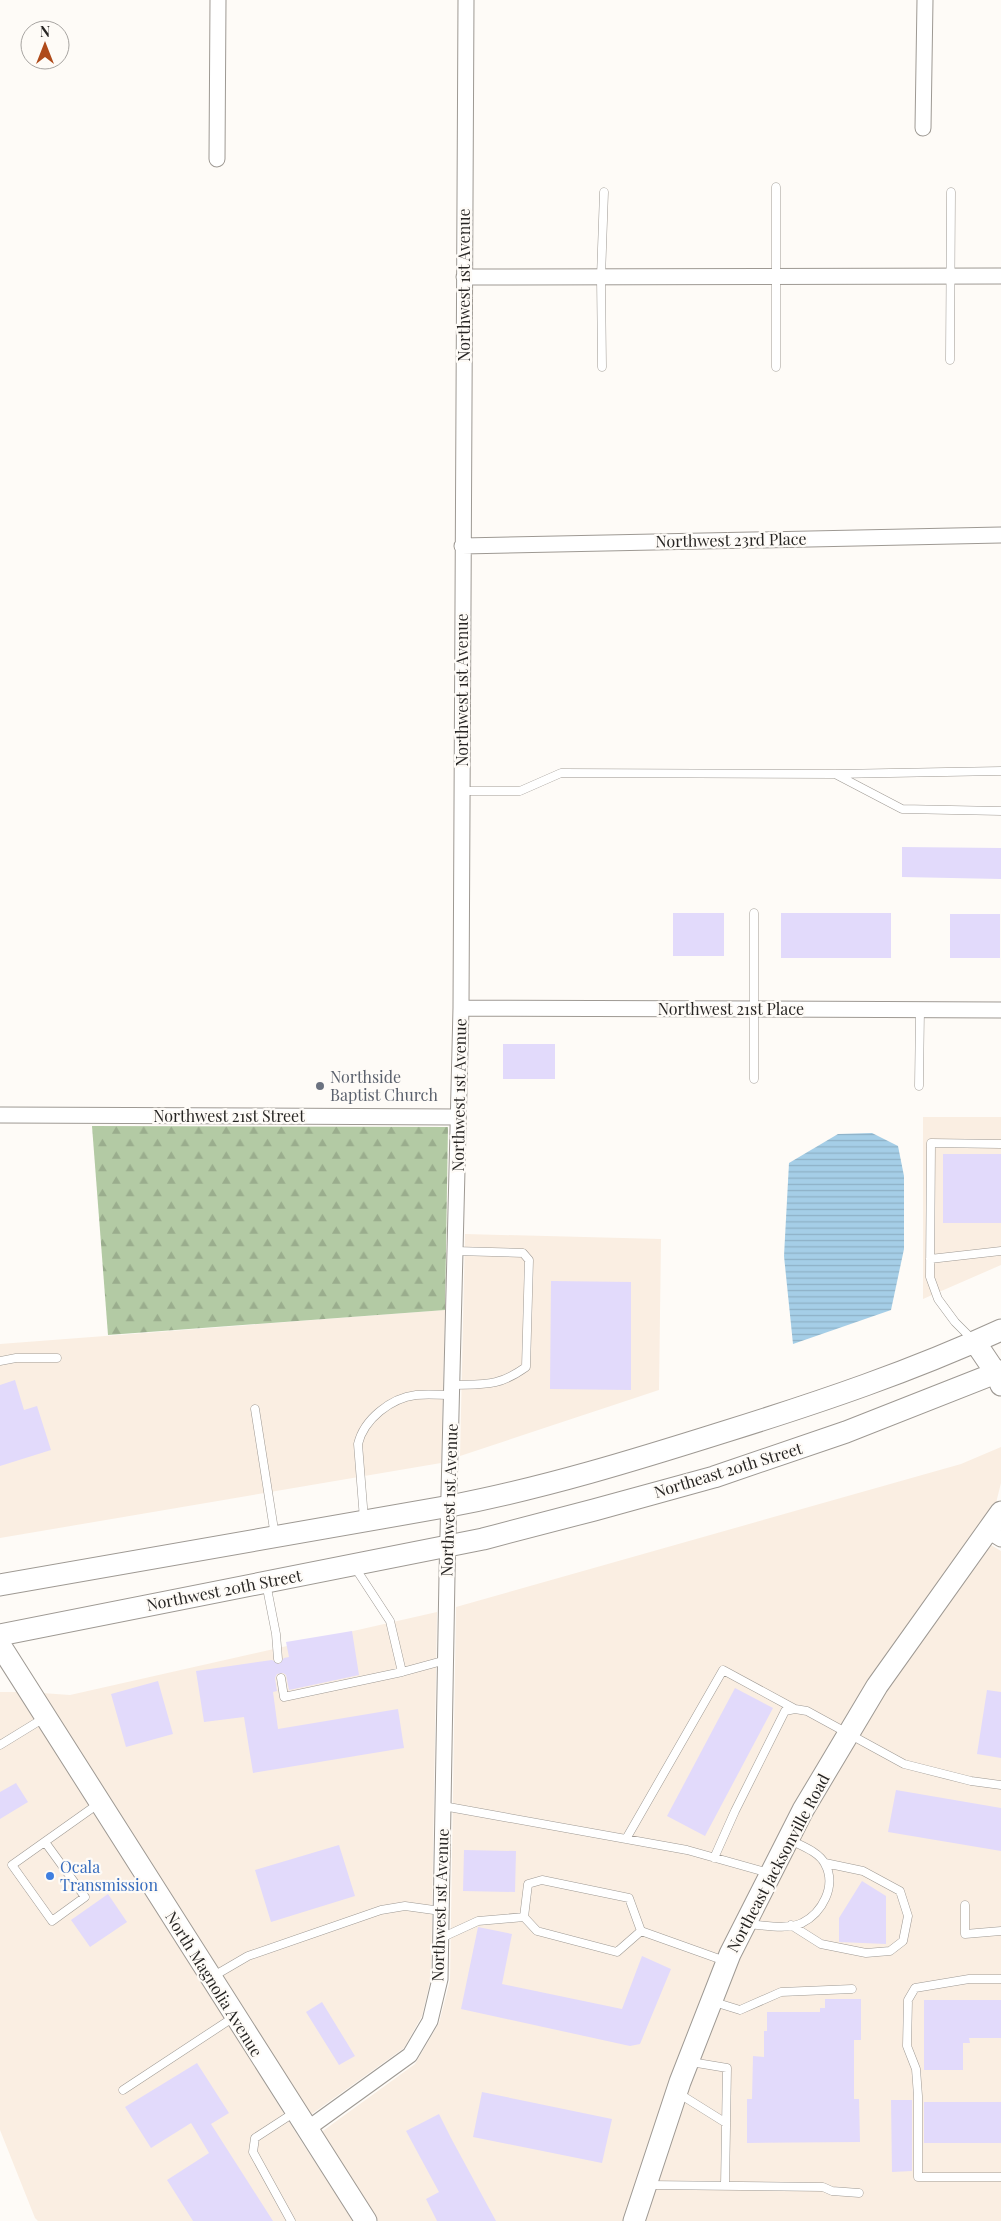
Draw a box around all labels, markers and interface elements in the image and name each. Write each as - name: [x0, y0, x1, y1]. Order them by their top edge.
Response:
- north arrow: [20, 20, 70, 70]
- text: N: [40, 22, 50, 41]
- street label: Northwest 1st Avenue: [453, 208, 474, 362]
- street label: Northwest 23rd Place: [655, 528, 807, 551]
- street label: Northwest 1st Avenue: [451, 613, 472, 767]
- street label: Northwest 21st Place: [658, 998, 804, 1019]
- street label: Northwest 1st Avenue: [447, 1018, 470, 1172]
- place label: Northside Baptist Church: [330, 1066, 438, 1105]
- marker: Northside Baptist Church: [314, 1080, 326, 1092]
- street label: Northwest 21st Street: [153, 1105, 305, 1126]
- street label: Northwest 1st Avenue: [435, 1423, 462, 1577]
- street label: Northeast 20th Street: [651, 1437, 805, 1502]
- street label: Northwest 20th Street: [144, 1564, 304, 1615]
- street label: Northeast Jacksonville Road: [722, 1770, 834, 1956]
- street label: Northwest 1st Avenue: [426, 1828, 453, 1982]
- place label: Ocala Transmission: [60, 1856, 158, 1895]
- marker: Ocala Transmission: [44, 1870, 56, 1882]
- street label: North Magnolia Avenue: [161, 1907, 268, 2060]

